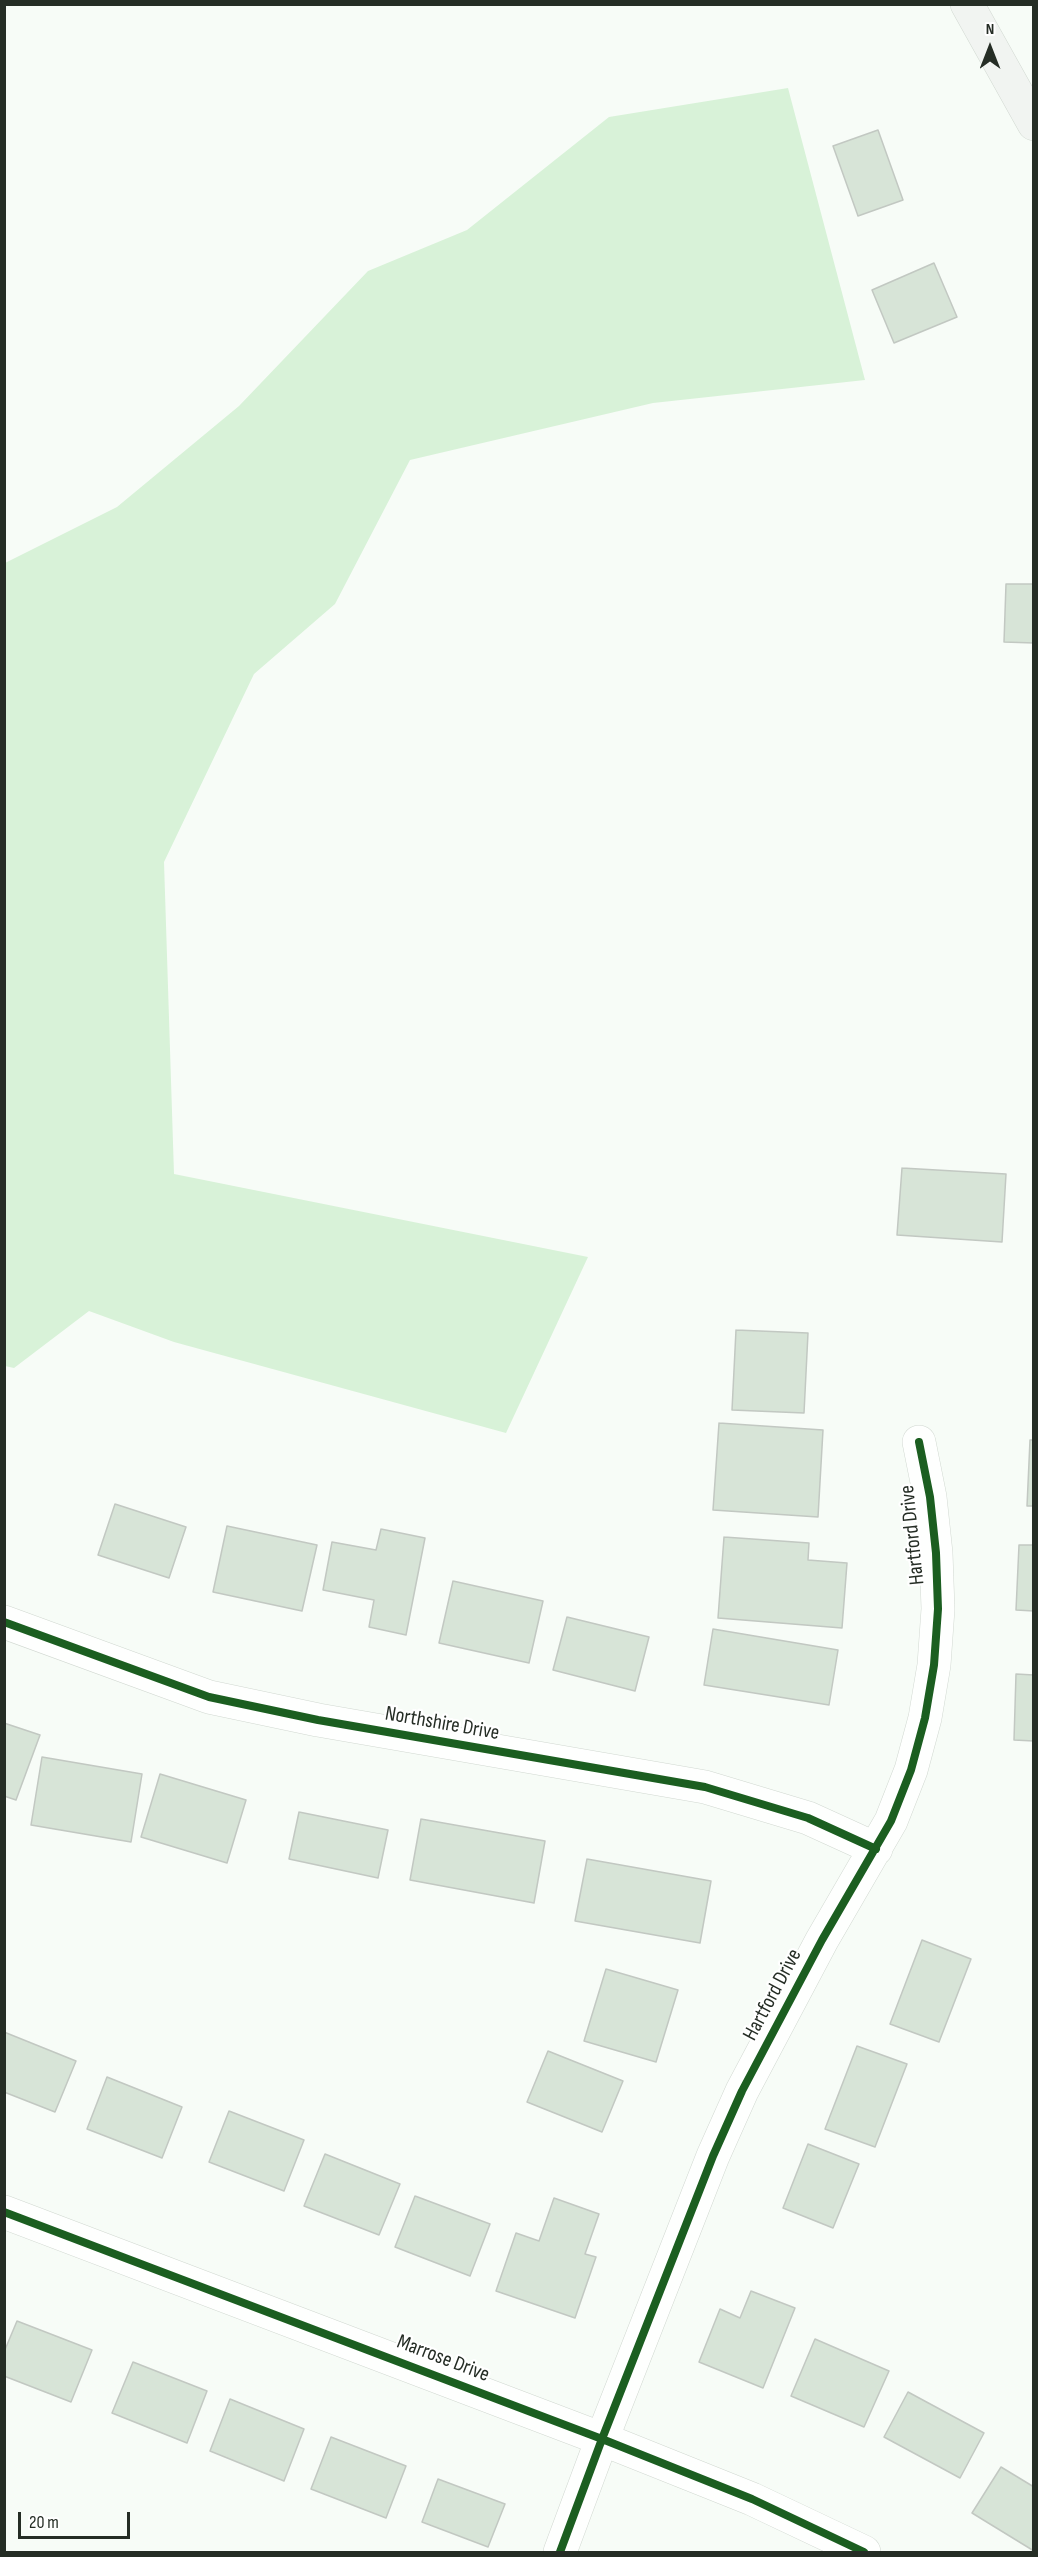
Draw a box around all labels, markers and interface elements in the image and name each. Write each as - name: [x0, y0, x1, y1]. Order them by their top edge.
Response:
- north arrow: [960, 18, 1020, 78]
- text: N: [986, 20, 994, 39]
- street label: Hartford Drive: [895, 1484, 931, 1586]
- street label: Northshire Drive: [383, 1702, 501, 1746]
- street label: Hartford Drive: [738, 1945, 808, 2045]
- street label: Marrose Drive: [393, 2330, 493, 2388]
- scale bar: [21, 2500, 134, 2538]
- text: 20 m: [29, 2512, 59, 2533]

